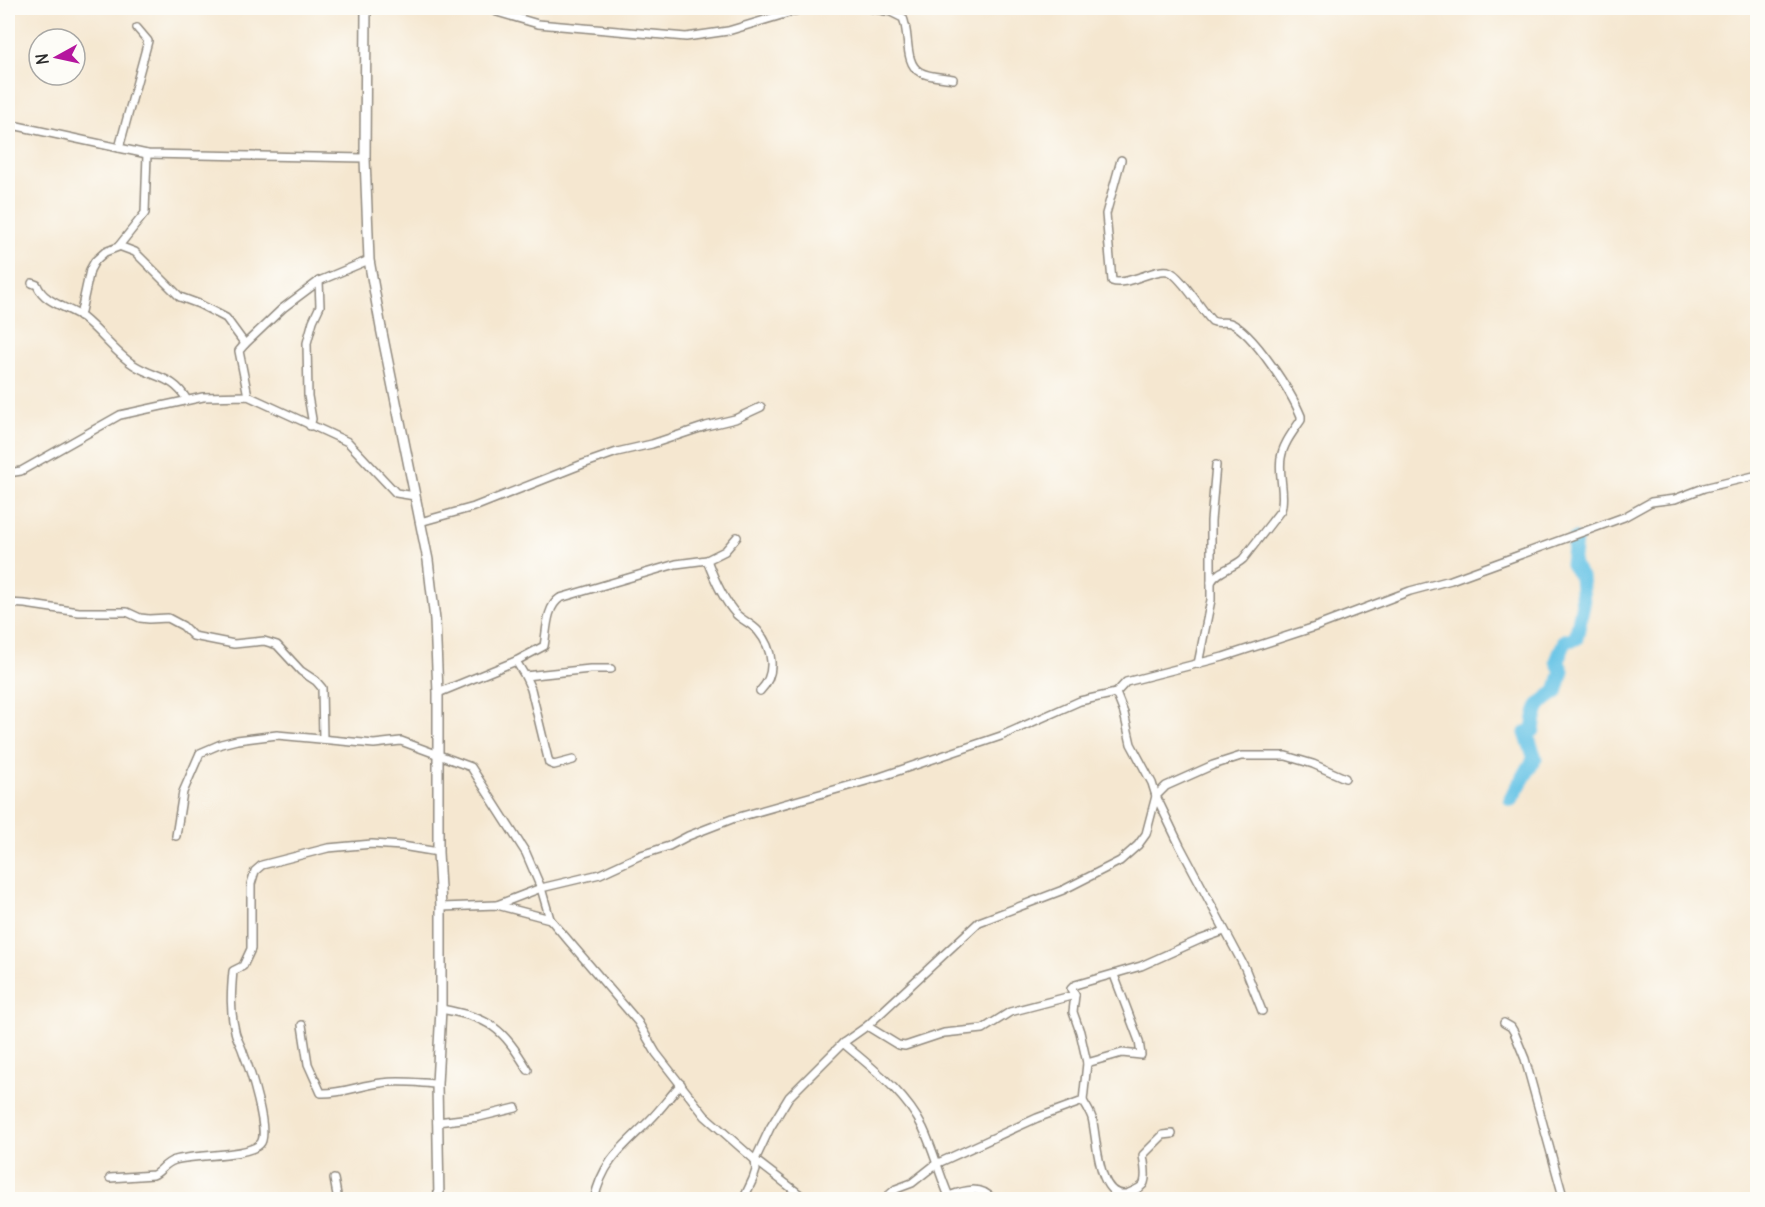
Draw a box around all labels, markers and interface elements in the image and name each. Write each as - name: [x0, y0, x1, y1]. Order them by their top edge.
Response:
- north arrow: [27, 27, 87, 87]
- text: N: [31, 52, 53, 66]

